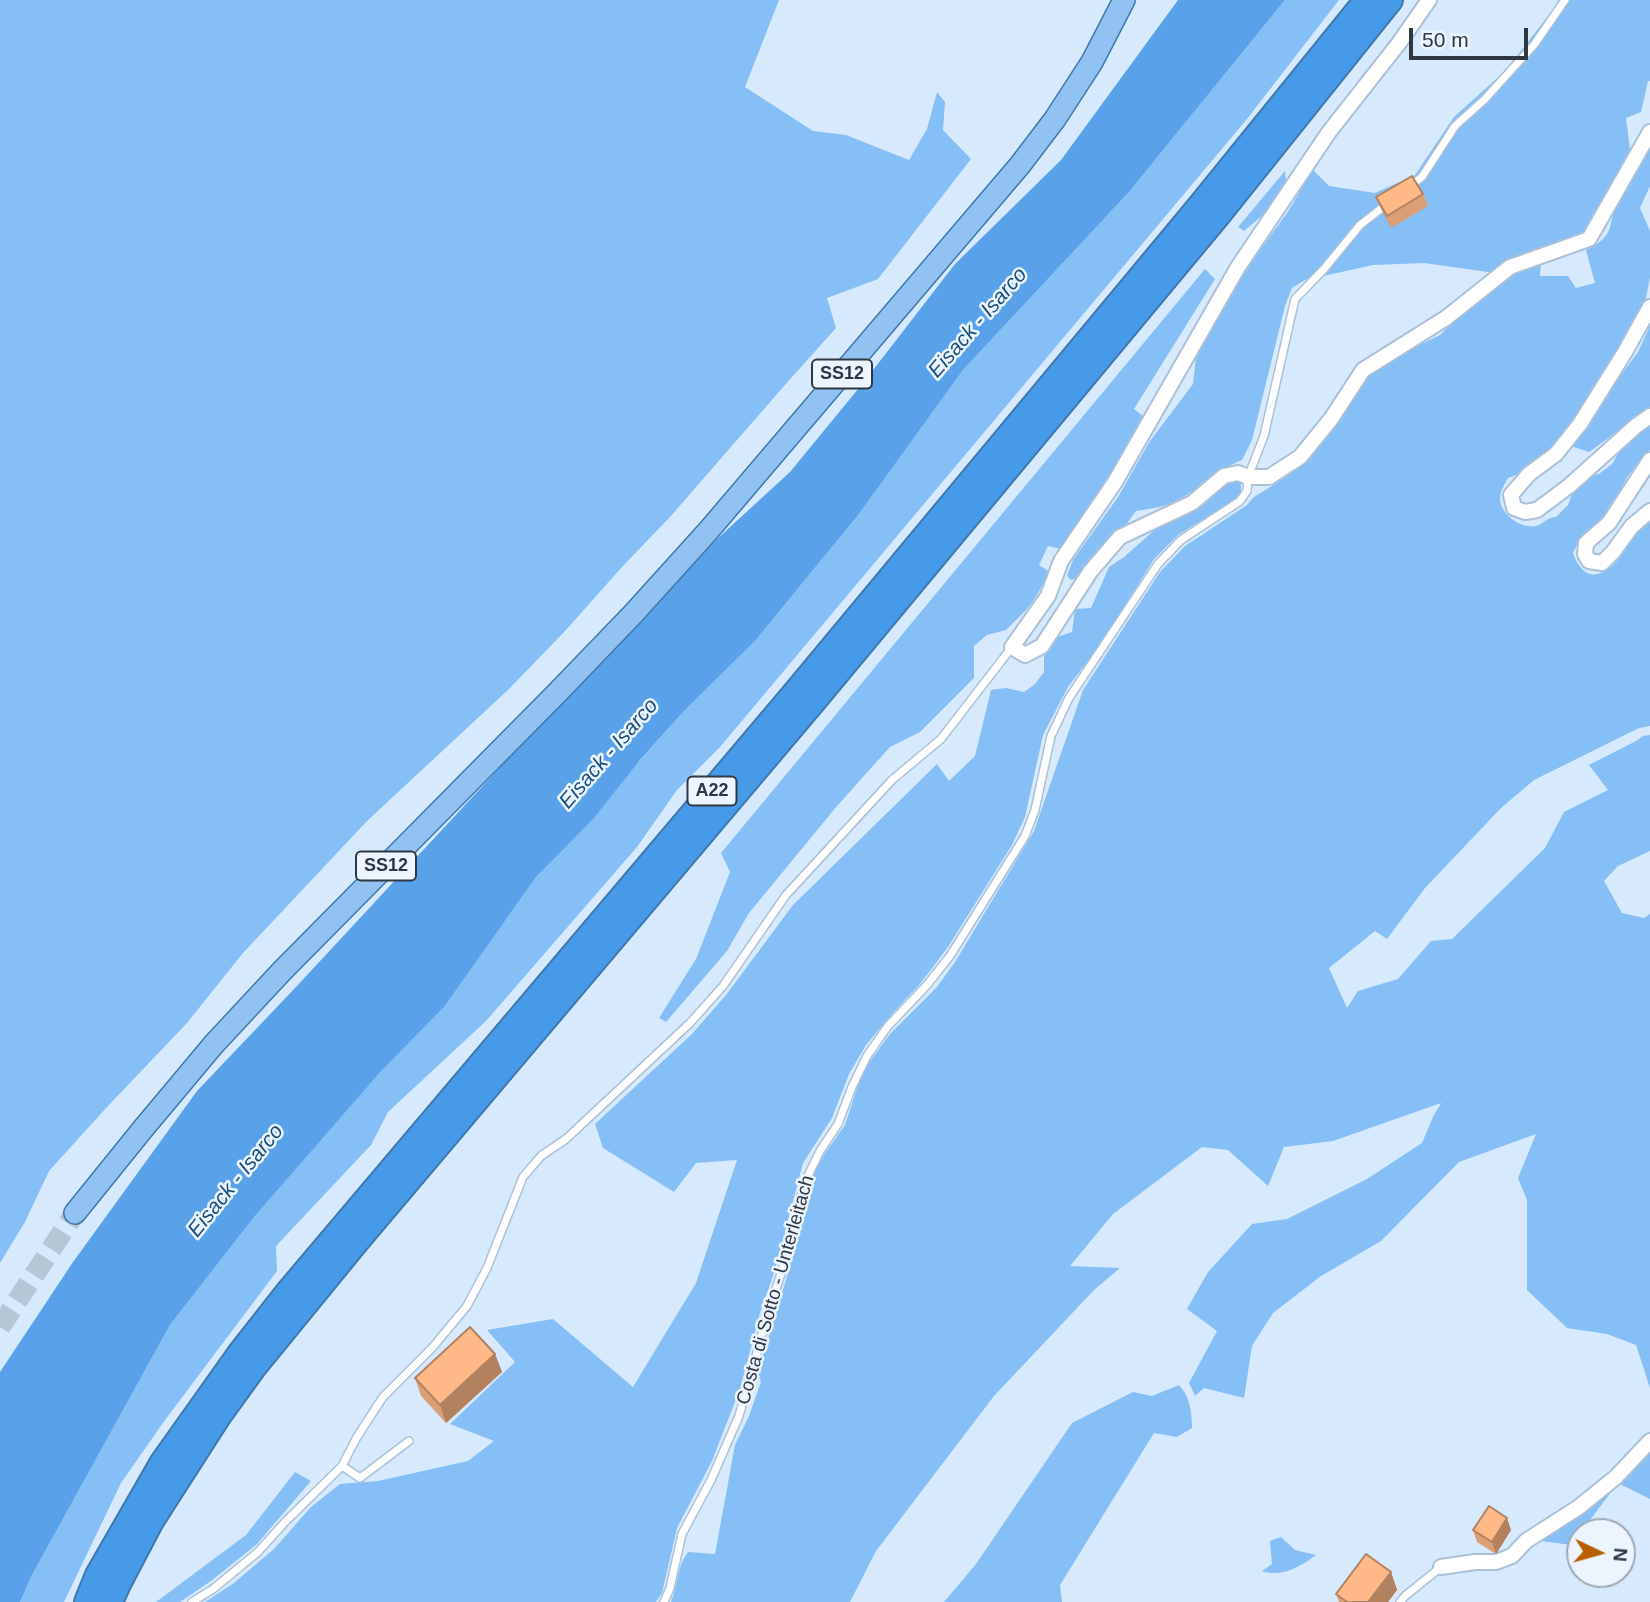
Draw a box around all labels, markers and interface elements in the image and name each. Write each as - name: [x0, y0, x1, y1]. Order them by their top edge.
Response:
- scale bar: [1412, 14, 1531, 58]
- text: 50 m: [1422, 28, 1469, 51]
- water label: Eisack - Isarco: [923, 263, 1033, 383]
- road number: SS12: [812, 360, 872, 388]
- water label: Eisack - Isarco: [554, 694, 664, 814]
- road number: A22: [688, 776, 736, 806]
- road number: SS12: [356, 852, 416, 880]
- water label: Eisack - Isarco: [183, 1120, 289, 1242]
- street label: Costa di Sotto - Unterleitach: [732, 1173, 820, 1407]
- north arrow: [1566, 1518, 1636, 1588]
- text: N: [1609, 1547, 1631, 1562]

